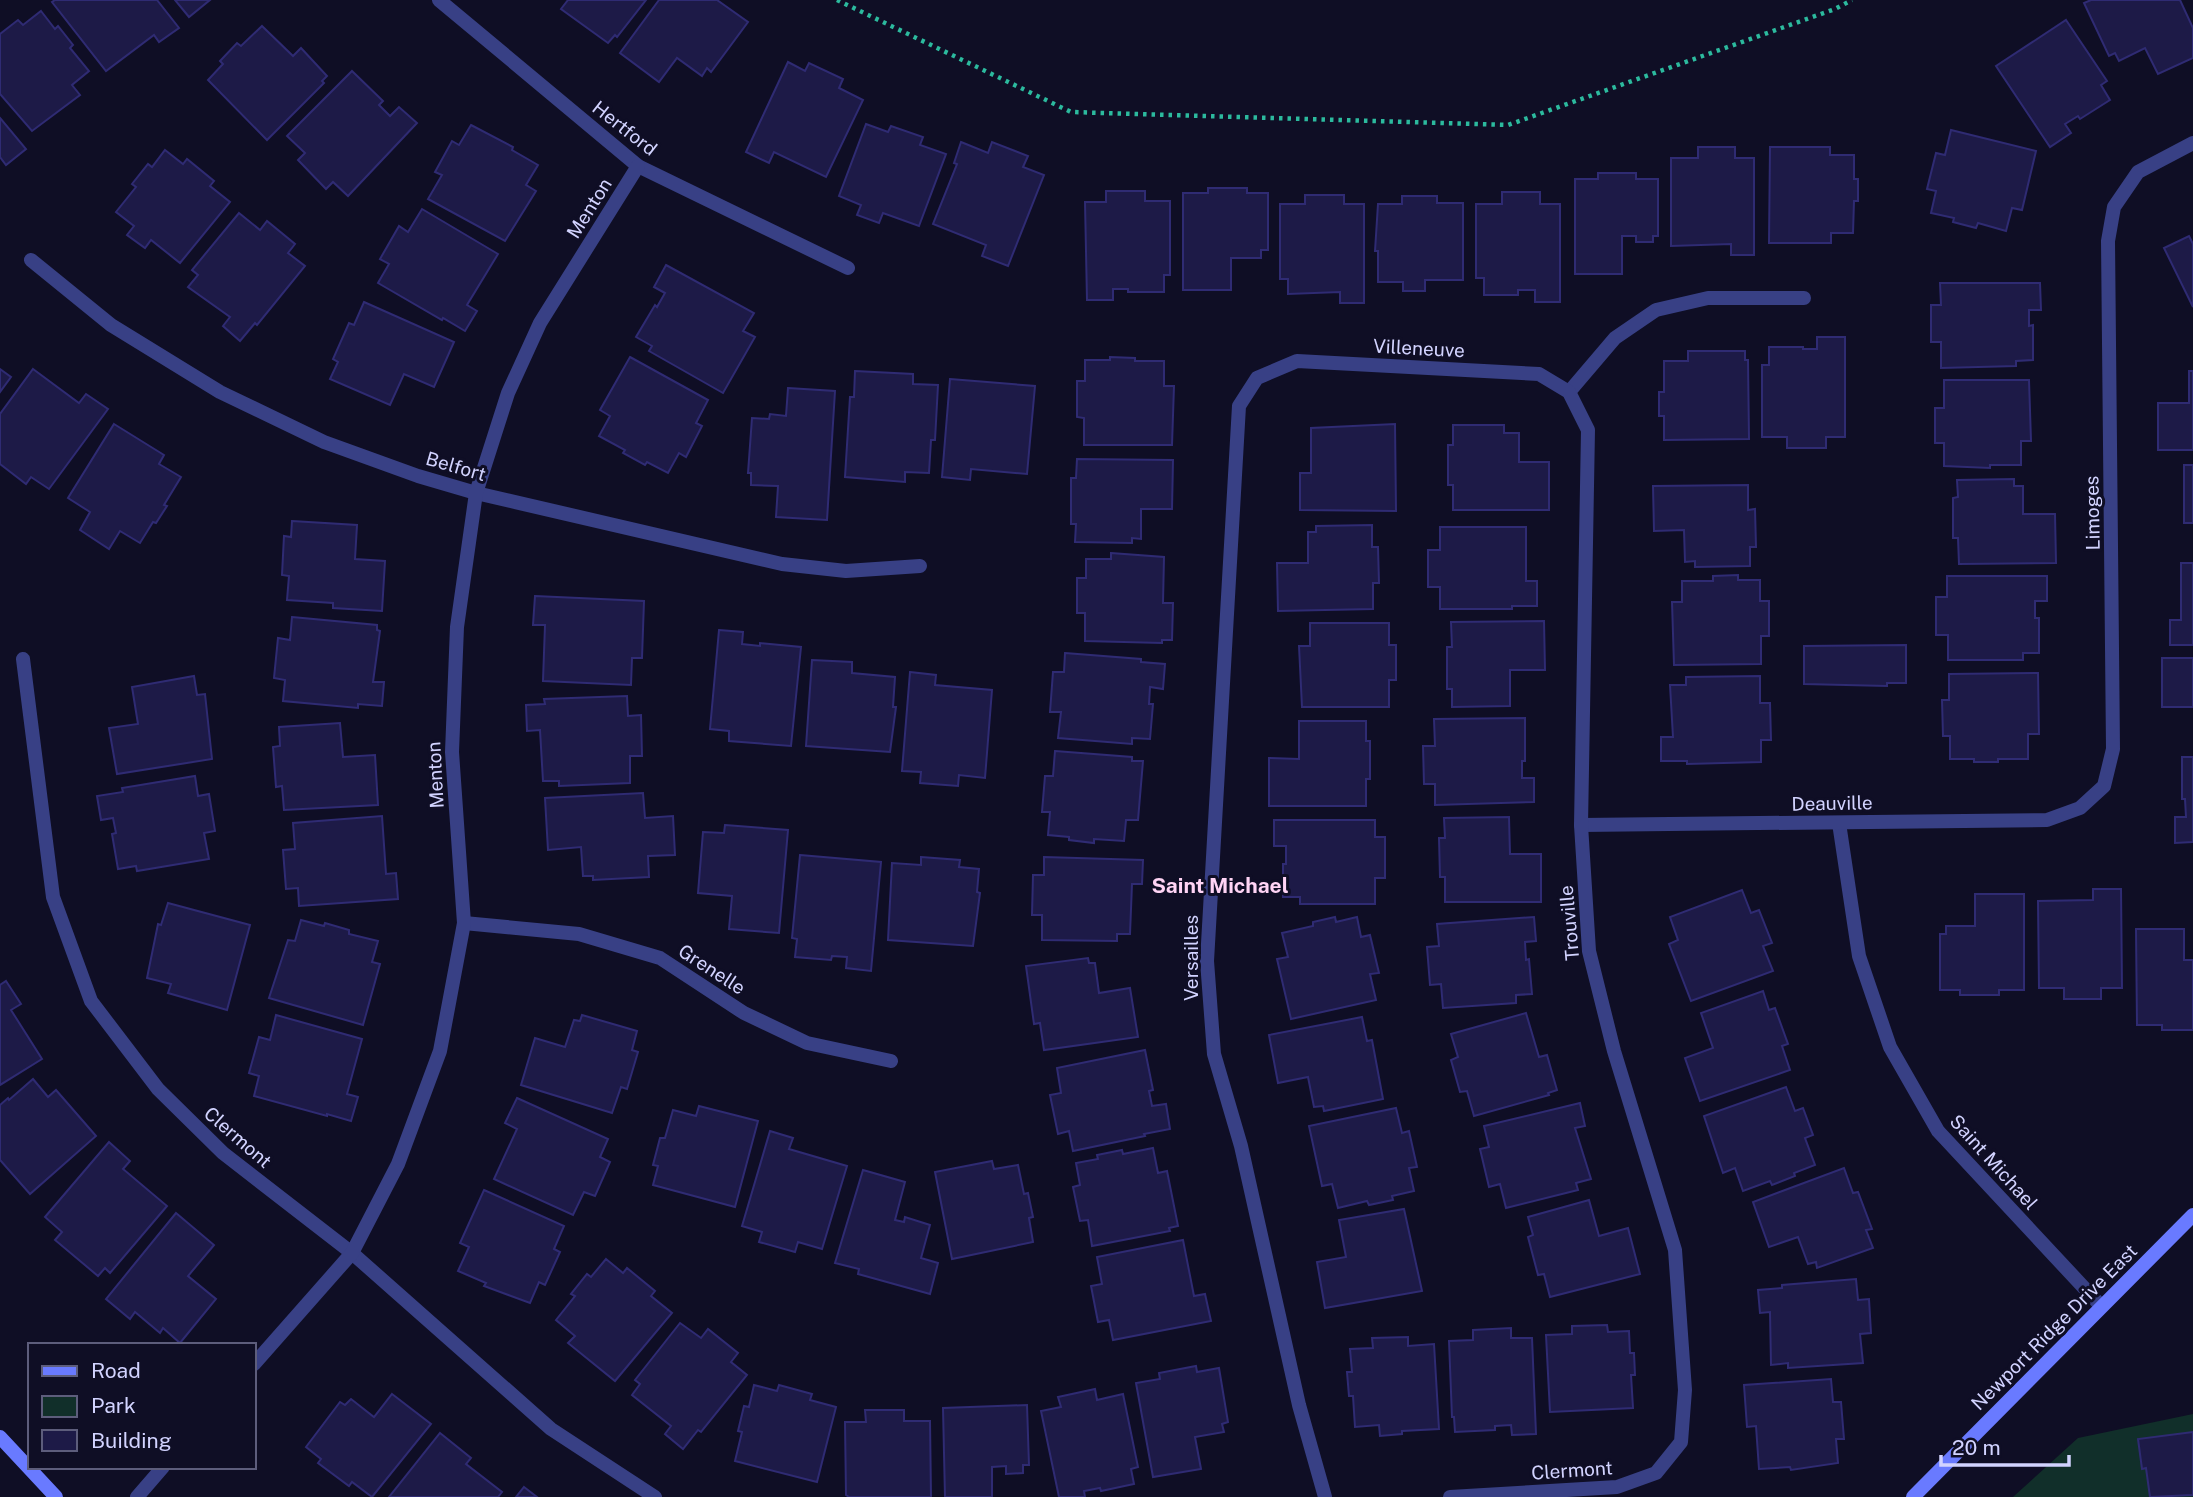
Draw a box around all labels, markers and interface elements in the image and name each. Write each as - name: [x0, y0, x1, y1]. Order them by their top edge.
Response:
- street label: Hertford: [588, 96, 662, 160]
- street label: Menton: [562, 174, 616, 242]
- street label: Villeneuve: [1372, 335, 1466, 361]
- street label: Belfort: [423, 447, 489, 485]
- street label: Limoges: [2080, 475, 2104, 551]
- street label: Menton: [422, 741, 448, 809]
- street label: Deauville: [1791, 791, 1873, 815]
- district label: Saint Michael: [1151, 873, 1289, 898]
- street label: Trouville: [1555, 884, 1583, 962]
- street label: Versailles: [1180, 915, 1202, 1001]
- street label: Grenelle: [674, 939, 750, 999]
- street label: Clermont: [200, 1102, 276, 1172]
- street label: Saint Michael: [1946, 1110, 2042, 1214]
- street label: Newport Ridge Drive East: [1967, 1240, 2141, 1414]
- legend: [28, 1343, 256, 1469]
- text: Road: [91, 1358, 141, 1383]
- text: Park: [91, 1393, 136, 1418]
- scale bar: [1941, 1424, 2069, 1468]
- text: Building: [91, 1428, 172, 1453]
- text: 20 m: [1952, 1435, 2001, 1460]
- street label: Clermont: [1530, 1456, 1614, 1484]

